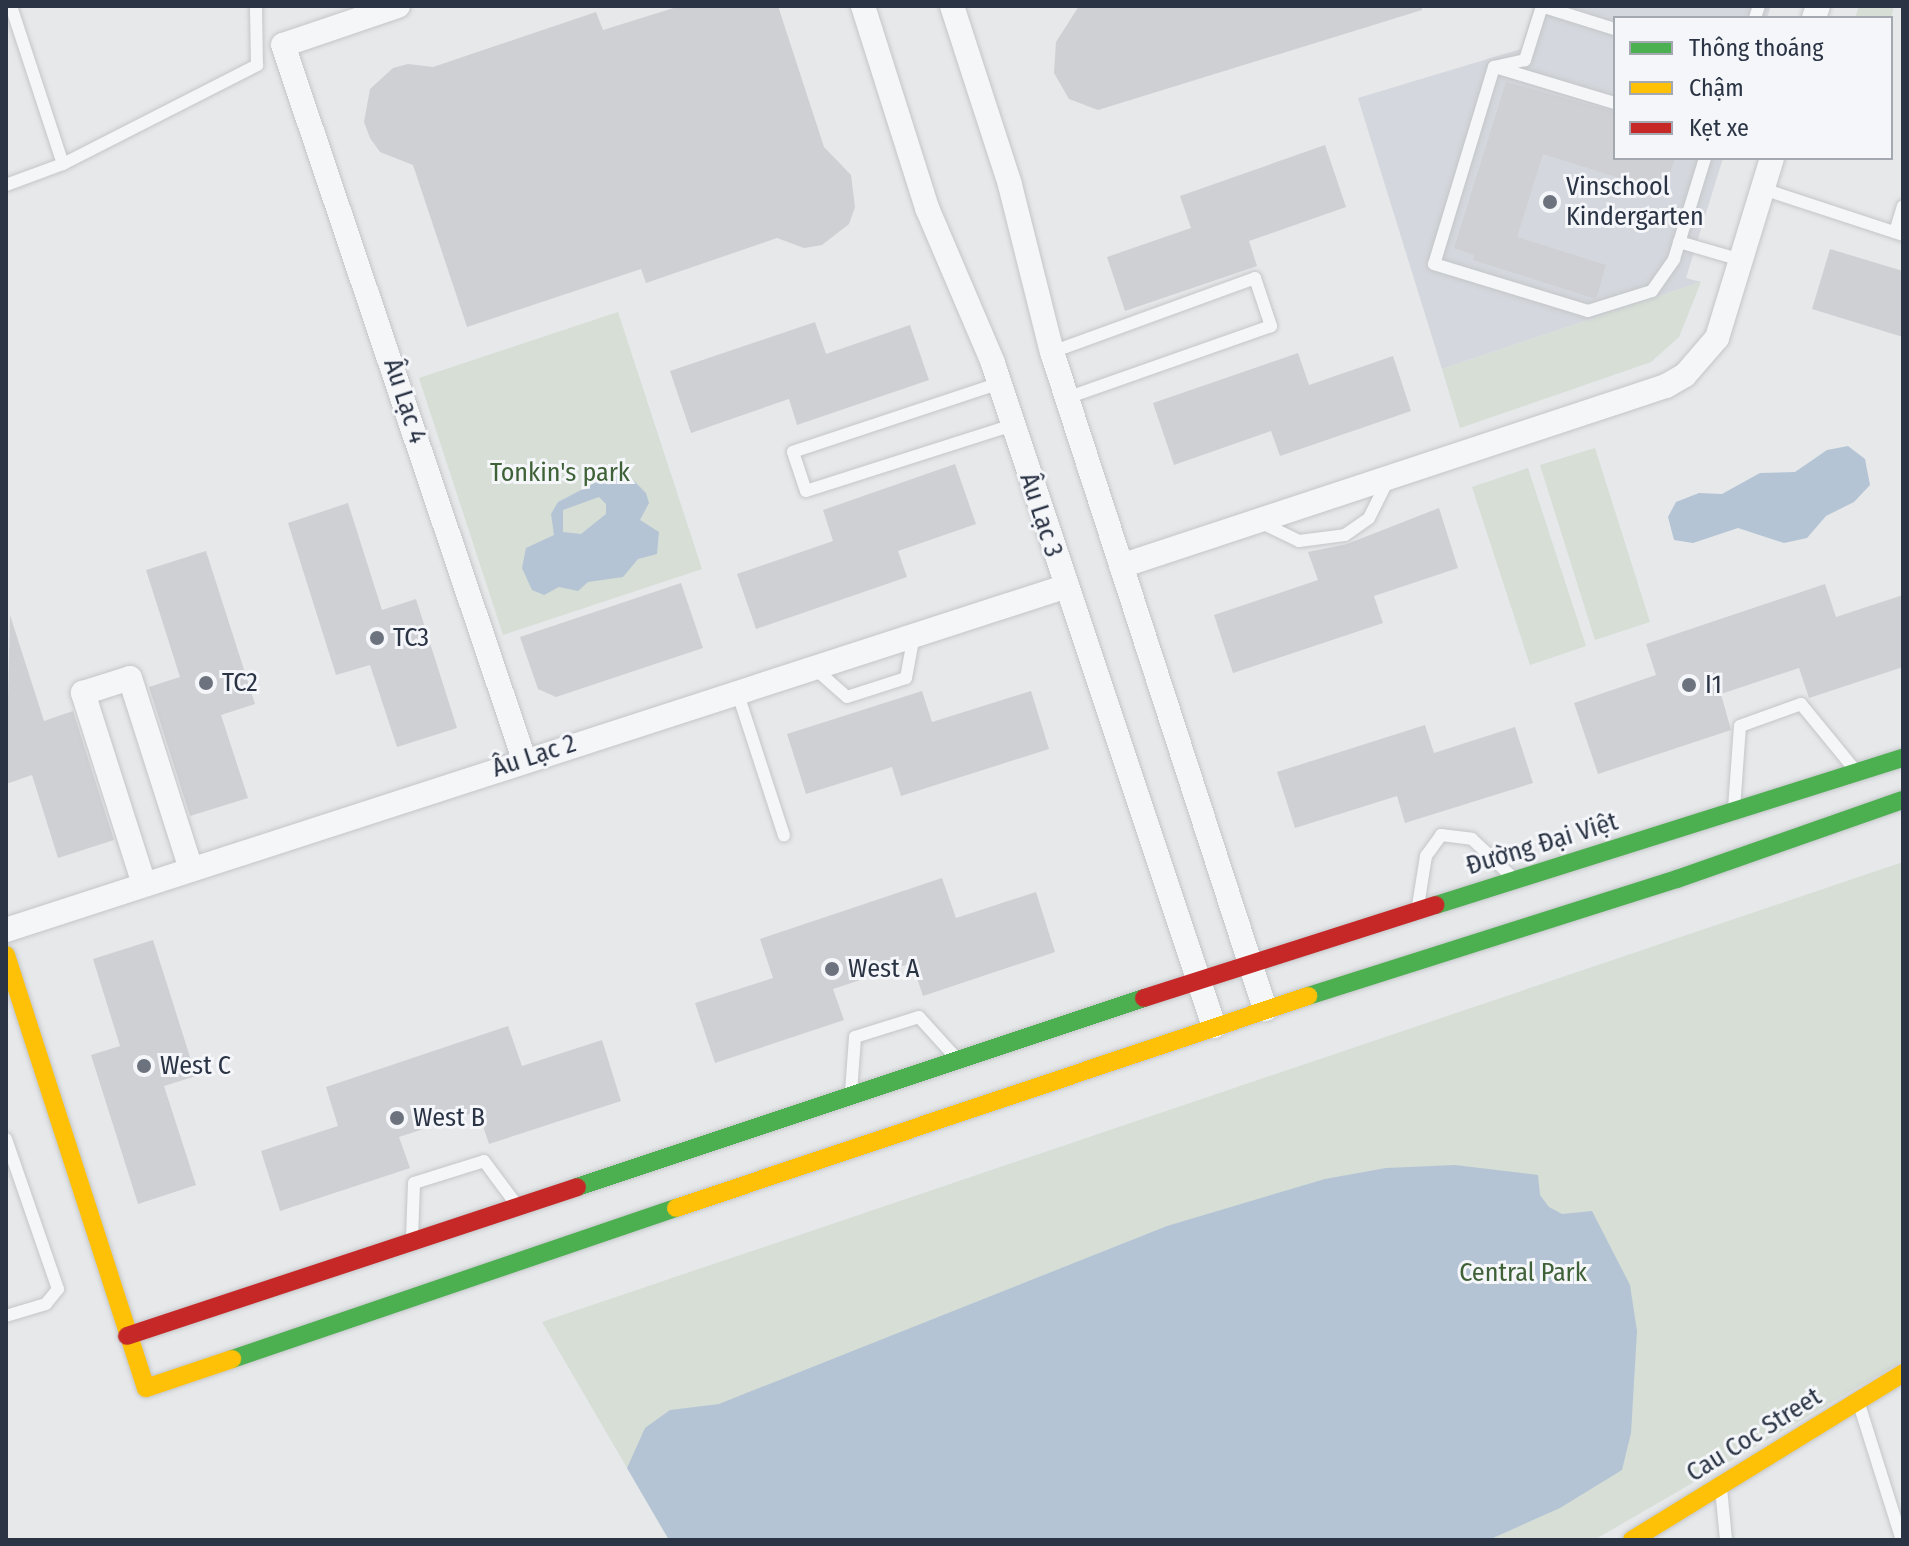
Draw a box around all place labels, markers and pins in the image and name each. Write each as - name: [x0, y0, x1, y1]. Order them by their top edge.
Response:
- place label: Vinschool Kindergarten: [1566, 171, 1704, 232]
- marker: Vinschool Kindergarten: [1541, 193, 1559, 211]
- place label: TC3: [393, 622, 429, 654]
- marker: TC3: [368, 629, 386, 647]
- place label: TC2: [222, 667, 258, 699]
- place label: I1: [1705, 669, 1722, 701]
- marker: TC2: [197, 674, 215, 692]
- marker: I1: [1680, 676, 1698, 694]
- place label: West A: [848, 953, 919, 985]
- marker: West A: [823, 960, 841, 978]
- place label: West C: [160, 1050, 231, 1082]
- marker: West C: [135, 1057, 153, 1075]
- place label: West B: [413, 1102, 485, 1134]
- marker: West B: [388, 1109, 406, 1127]

